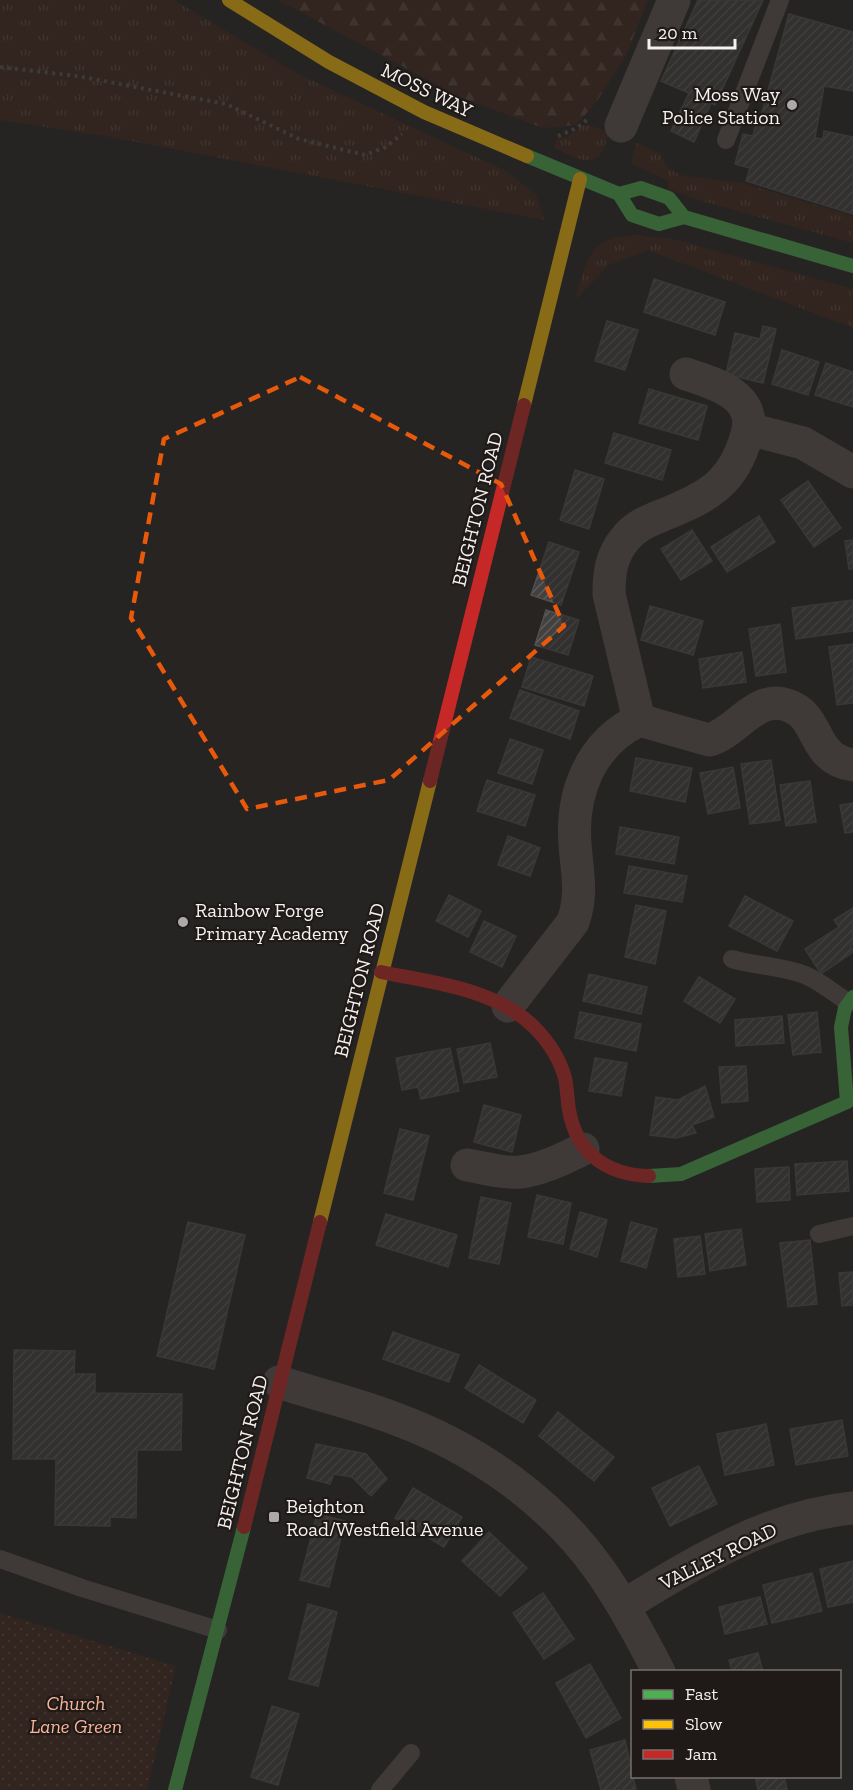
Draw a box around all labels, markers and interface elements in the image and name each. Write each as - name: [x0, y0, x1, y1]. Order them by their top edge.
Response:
- scale bar: [649, 12, 734, 50]
- text: 20 m: [658, 22, 698, 44]
- street label: MOSS WAY: [378, 58, 477, 123]
- place label: Moss Way Police Station: [662, 82, 781, 129]
- marker: Moss Way Police Station: [785, 98, 799, 112]
- street label: BEIGHTON ROAD: [446, 429, 508, 589]
- place label: Rainbow Forge Primary Academy: [195, 898, 349, 945]
- street label: BEIGHTON ROAD: [328, 900, 390, 1060]
- marker: Rainbow Forge Primary Academy: [176, 915, 190, 929]
- street label: BEIGHTON ROAD: [211, 1372, 273, 1532]
- place label: Beighton Road/Westfield Avenue: [286, 1494, 484, 1541]
- marker: Beighton Road/Westfield Avenue: [267, 1510, 281, 1524]
- street label: VALLEY ROAD: [655, 1517, 781, 1595]
- legend: [631, 1670, 841, 1778]
- text: Fast: [685, 1683, 718, 1705]
- park label: Church Lane Green: [30, 1691, 122, 1738]
- text: Slow: [685, 1713, 722, 1735]
- text: Jam: [685, 1743, 717, 1765]

